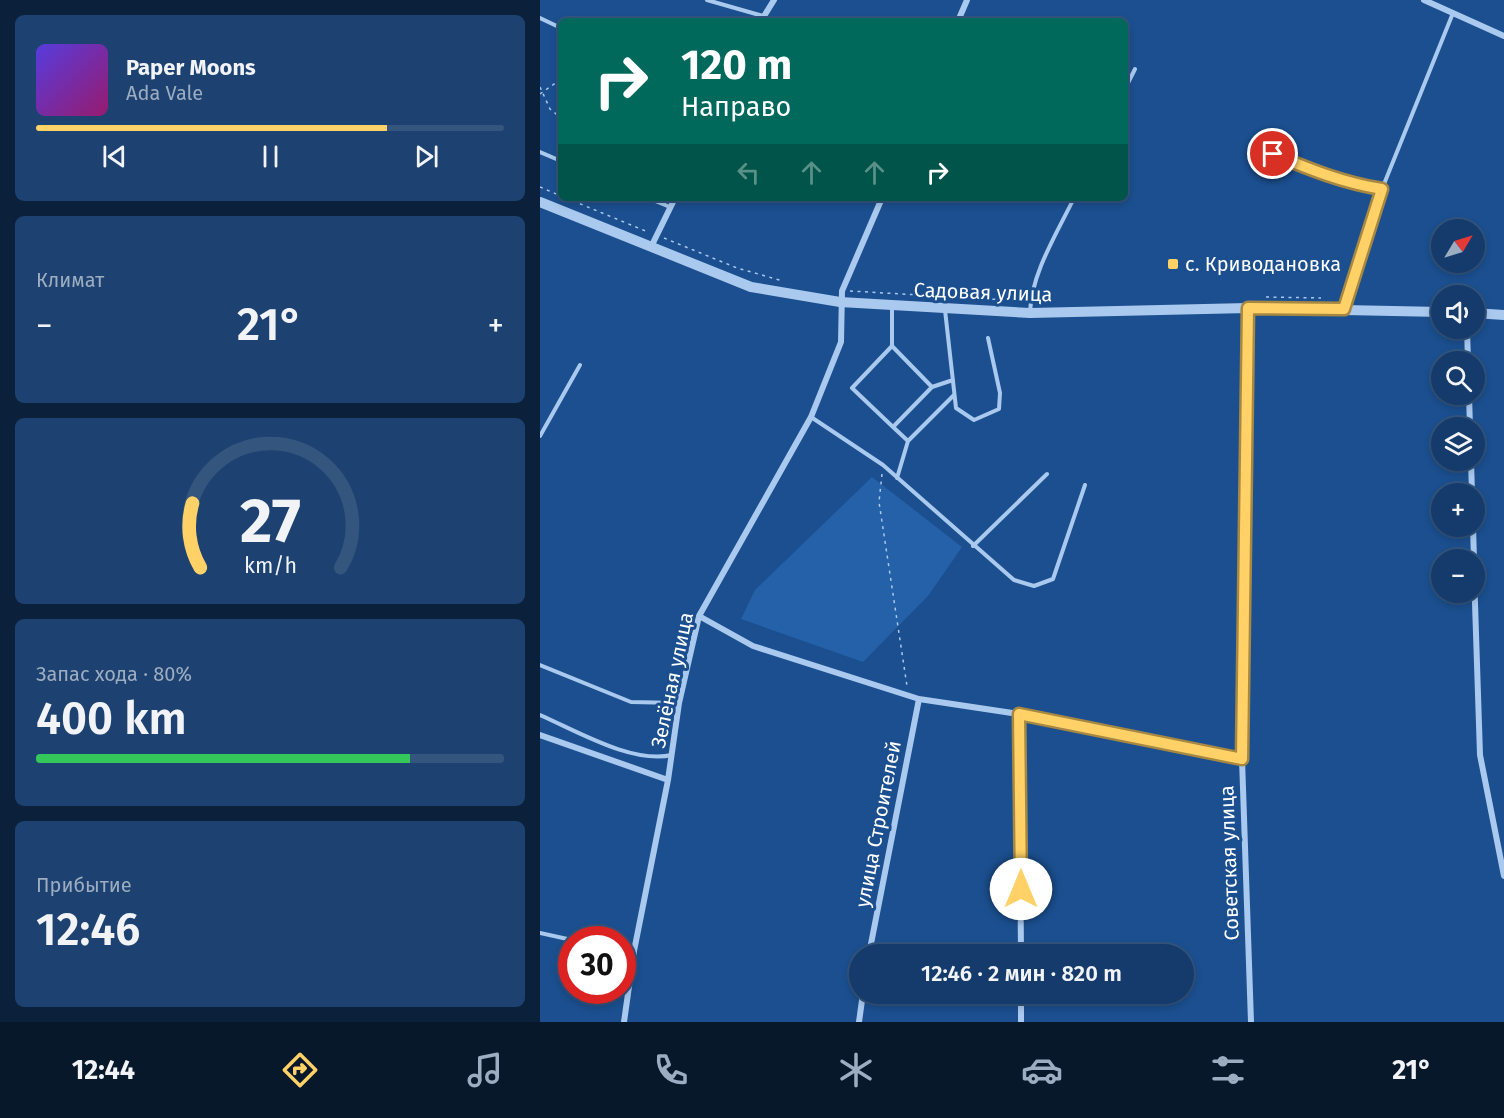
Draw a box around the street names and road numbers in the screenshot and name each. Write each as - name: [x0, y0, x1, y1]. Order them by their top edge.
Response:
- street label: Садовая улица: [913, 278, 1053, 306]
- street label: Зелёная улица: [646, 610, 698, 750]
- street label: улица Строителей: [850, 739, 906, 909]
- street label: Советская улица: [1214, 785, 1244, 941]

